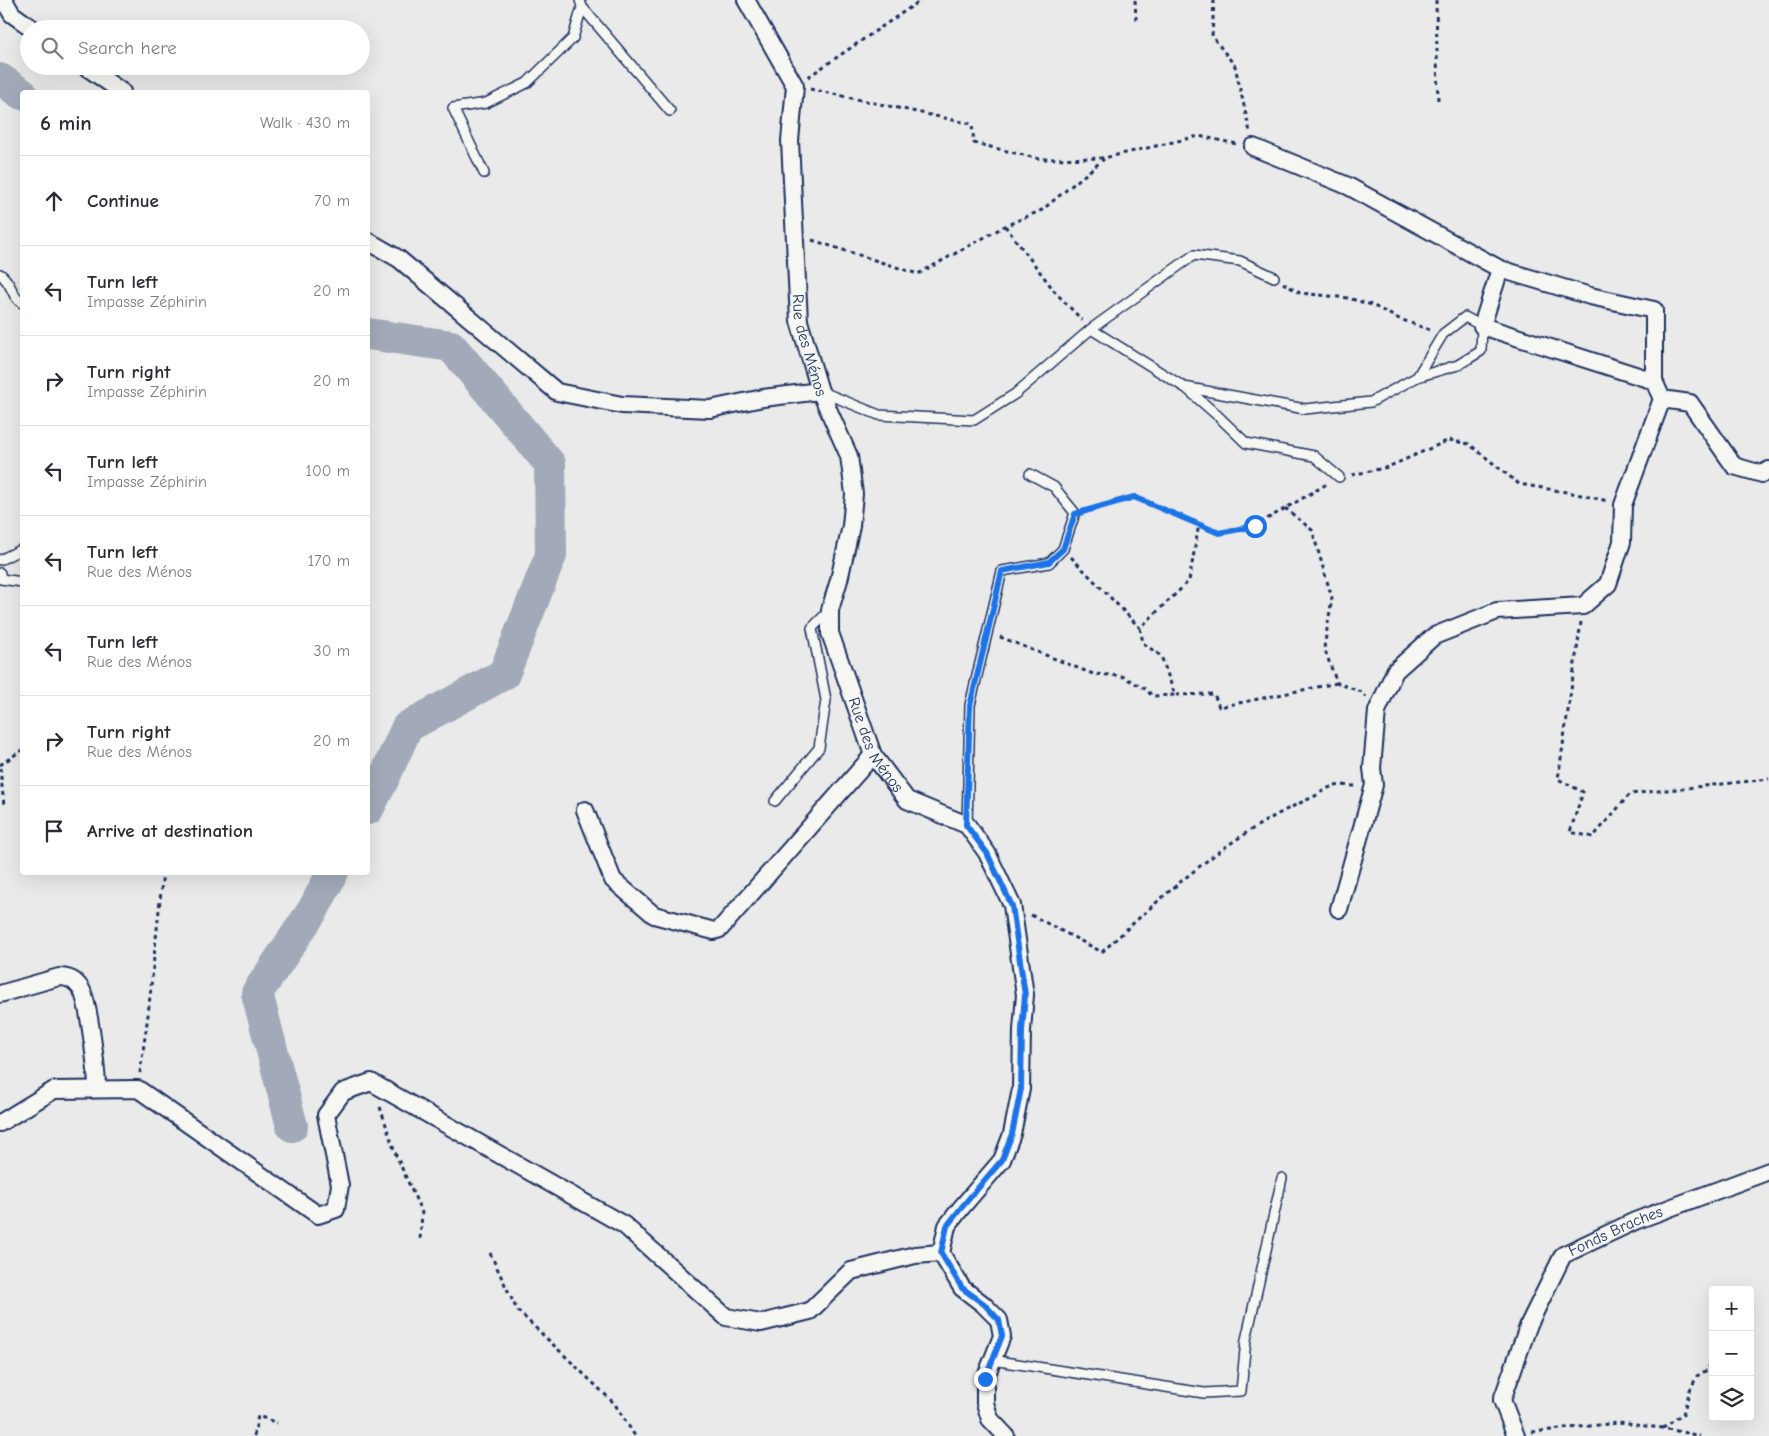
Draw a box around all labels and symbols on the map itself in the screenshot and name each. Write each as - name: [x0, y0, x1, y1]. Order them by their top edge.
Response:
- street label: Rue des Ménos: [789, 294, 830, 400]
- route start: [1244, 515, 1267, 538]
- street label: Rue des Ménos: [844, 695, 907, 796]
- street label: Fonds Braches: [1566, 1202, 1666, 1260]
- route end: [974, 1368, 997, 1391]

